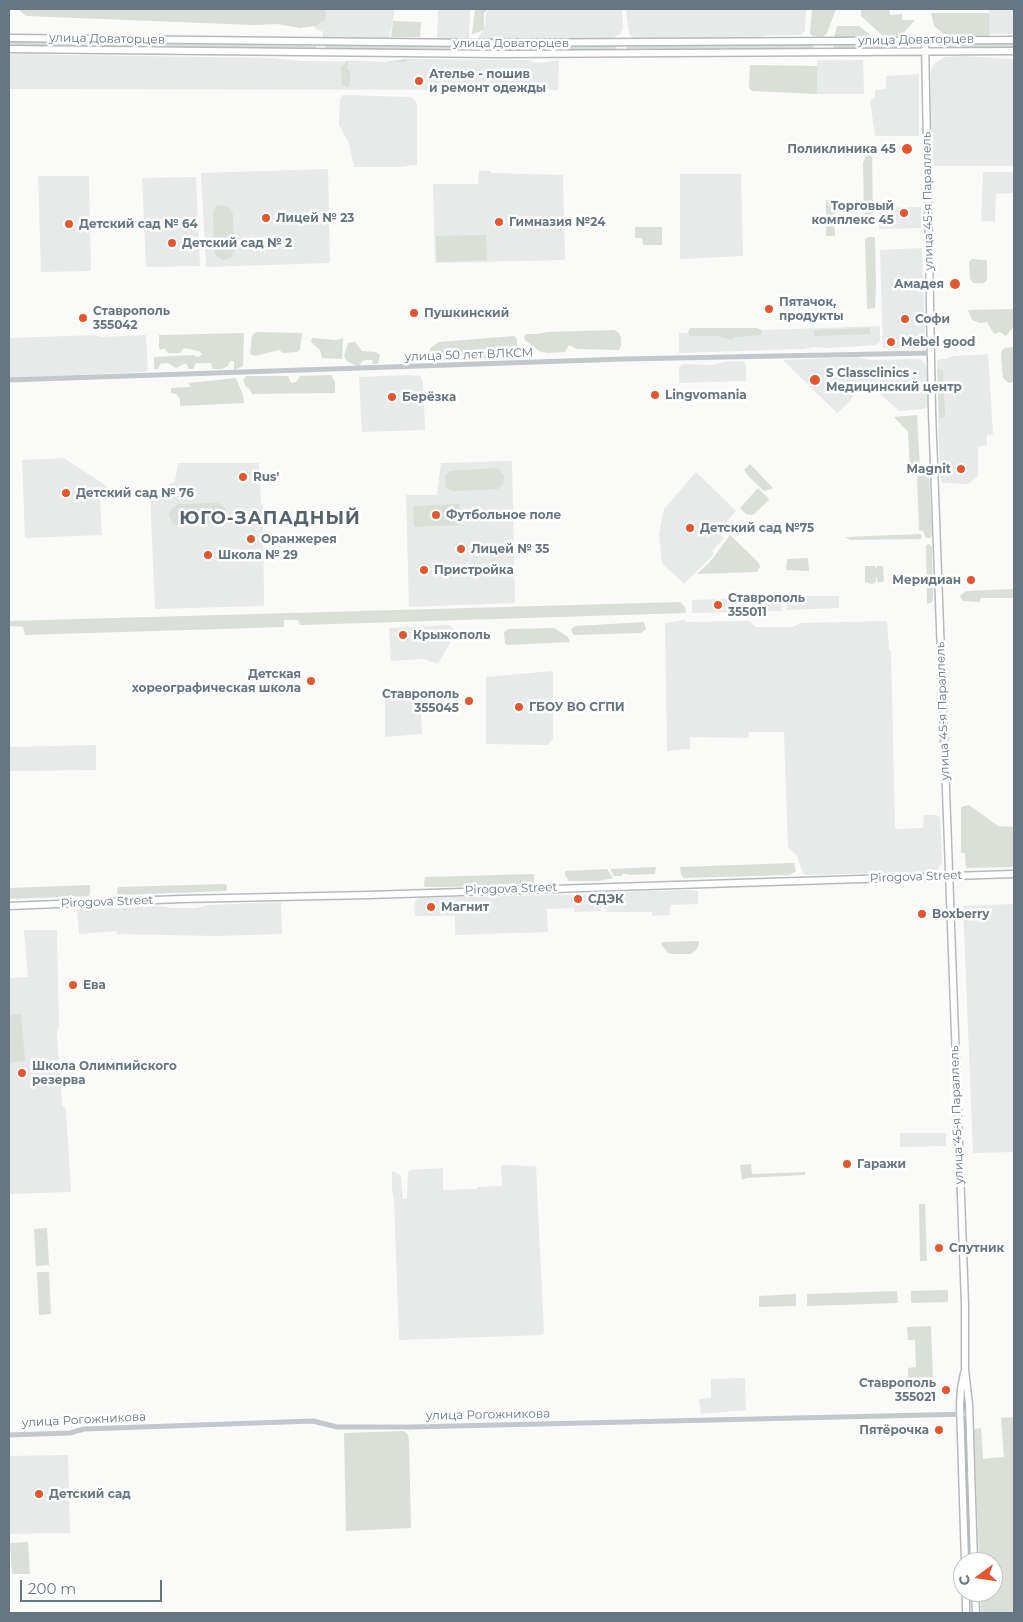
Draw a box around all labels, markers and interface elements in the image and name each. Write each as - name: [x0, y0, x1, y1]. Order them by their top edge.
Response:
- street label: улица Доваторцев: [49, 31, 165, 47]
- street label: улица Доваторцев: [858, 32, 974, 48]
- street label: улица Доваторцев: [453, 36, 569, 50]
- place label: Ателье - пошив и ремонт одежды: [429, 67, 546, 95]
- marker: Ателье - пошив и ремонт одежды: [413, 75, 425, 87]
- street label: улица 45-я Параллель: [920, 131, 936, 271]
- place label: Поликлиника 45: [787, 142, 896, 156]
- marker: Поликлиника 45: [900, 142, 914, 156]
- place label: Торговый комплекс 45: [811, 199, 894, 227]
- marker: Торговый комплекс 45: [898, 207, 910, 219]
- place label: Лицей № 23: [276, 211, 354, 225]
- marker: Лицей № 23: [260, 212, 272, 224]
- place label: Гимназия №24: [509, 215, 606, 229]
- marker: Гимназия №24: [493, 216, 505, 228]
- place label: Детский сад № 64: [79, 217, 198, 231]
- marker: Детский сад № 64: [63, 218, 75, 230]
- place label: Детский сад № 2: [182, 236, 292, 250]
- marker: Детский сад № 2: [166, 237, 178, 249]
- place label: Амадея: [894, 277, 944, 291]
- marker: Амадея: [948, 277, 962, 291]
- place label: Пятачок, продукты: [779, 295, 843, 323]
- marker: Пятачок, продукты: [763, 303, 775, 315]
- place label: Ставрополь 355042: [93, 304, 170, 332]
- place label: Пушкинский: [424, 306, 509, 320]
- marker: Пушкинский: [408, 307, 420, 319]
- marker: Ставрополь 355042: [77, 312, 89, 324]
- place label: Софи: [915, 312, 950, 326]
- marker: Софи: [899, 313, 911, 325]
- place label: Mebel good: [901, 335, 975, 349]
- marker: Mebel good: [885, 336, 897, 348]
- street label: улица 50 лет ВЛКСМ: [404, 346, 534, 364]
- place label: S Classclinics - Медицинский центр: [826, 366, 962, 394]
- marker: S Classclinics - Медицинский центр: [808, 373, 822, 387]
- place label: Lingvomania: [665, 388, 747, 402]
- marker: Lingvomania: [649, 389, 661, 401]
- place label: Берёзка: [402, 390, 456, 404]
- marker: Берёзка: [386, 391, 398, 403]
- place label: Magnit: [907, 462, 951, 476]
- marker: Magnit: [955, 463, 967, 475]
- place label: Rus': [253, 470, 279, 484]
- marker: Rus': [237, 471, 249, 483]
- place label: Детский сад № 76: [76, 486, 194, 500]
- marker: Детский сад № 76: [60, 487, 72, 499]
- district label: ЮГО-ЗАПАДНЫЙ: [178, 508, 362, 530]
- place label: Футбольное поле: [446, 508, 561, 522]
- marker: Футбольное поле: [430, 509, 442, 521]
- place label: Детский сад №75: [700, 521, 814, 535]
- marker: Детский сад №75: [684, 522, 696, 534]
- place label: Оранжерея: [261, 532, 337, 546]
- marker: Оранжерея: [245, 533, 257, 545]
- place label: Лицей № 35: [471, 542, 549, 556]
- marker: Лицей № 35: [455, 543, 467, 555]
- place label: Школа № 29: [218, 548, 298, 562]
- marker: Школа № 29: [202, 549, 214, 561]
- place label: Пристройка: [434, 563, 514, 577]
- marker: Пристройка: [418, 564, 430, 576]
- place label: Меридиан: [892, 573, 961, 587]
- marker: Меридиан: [965, 574, 977, 586]
- place label: Ставрополь 355011: [728, 591, 805, 619]
- marker: Ставрополь 355011: [712, 599, 724, 611]
- place label: Крыжополь: [413, 628, 490, 642]
- marker: Крыжополь: [397, 629, 409, 641]
- street label: улица 45-я Параллель: [933, 641, 953, 781]
- place label: Детская хореографическая школа: [132, 667, 301, 695]
- marker: Детская хореографическая школа: [305, 675, 317, 687]
- place label: Ставрополь 355045: [382, 687, 459, 715]
- marker: Ставрополь 355045: [463, 695, 475, 707]
- place label: ГБОУ ВО СГПИ: [529, 700, 625, 714]
- marker: ГБОУ ВО СГПИ: [513, 701, 525, 713]
- street label: Pirogova Street: [870, 868, 962, 886]
- street label: Pirogova Street: [465, 880, 557, 898]
- place label: СДЭК: [588, 892, 624, 906]
- street label: Pirogova Street: [61, 893, 153, 911]
- marker: СДЭК: [572, 893, 584, 905]
- place label: Магнит: [441, 900, 489, 914]
- marker: Магнит: [425, 901, 437, 913]
- place label: Boxberry: [932, 907, 989, 921]
- marker: Boxberry: [916, 908, 928, 920]
- place label: Ева: [83, 978, 106, 992]
- marker: Ева: [67, 979, 79, 991]
- street label: улица 45-я Параллель: [947, 1045, 967, 1185]
- place label: Школа Олимпийского резерва: [32, 1059, 177, 1087]
- marker: Школа Олимпийского резерва: [16, 1067, 28, 1079]
- place label: Гаражи: [857, 1157, 906, 1171]
- marker: Гаражи: [841, 1158, 853, 1170]
- place label: Спутник: [949, 1241, 1004, 1255]
- marker: Спутник: [933, 1242, 945, 1254]
- place label: Ставрополь 355021: [859, 1376, 936, 1404]
- marker: Ставрополь 355021: [940, 1384, 952, 1396]
- street label: улица Рогожникова: [426, 1407, 550, 1423]
- street label: улица Рогожникова: [22, 1410, 146, 1430]
- place label: Пятёрочка: [859, 1423, 929, 1437]
- marker: Пятёрочка: [933, 1424, 945, 1436]
- place label: Детский сад: [49, 1487, 131, 1501]
- marker: Детский сад: [33, 1488, 45, 1500]
- north arrow: [953, 1552, 1003, 1602]
- scale bar: [22, 1570, 165, 1602]
- text: С: [954, 1573, 974, 1588]
- text: 200 m: [28, 1579, 76, 1598]

